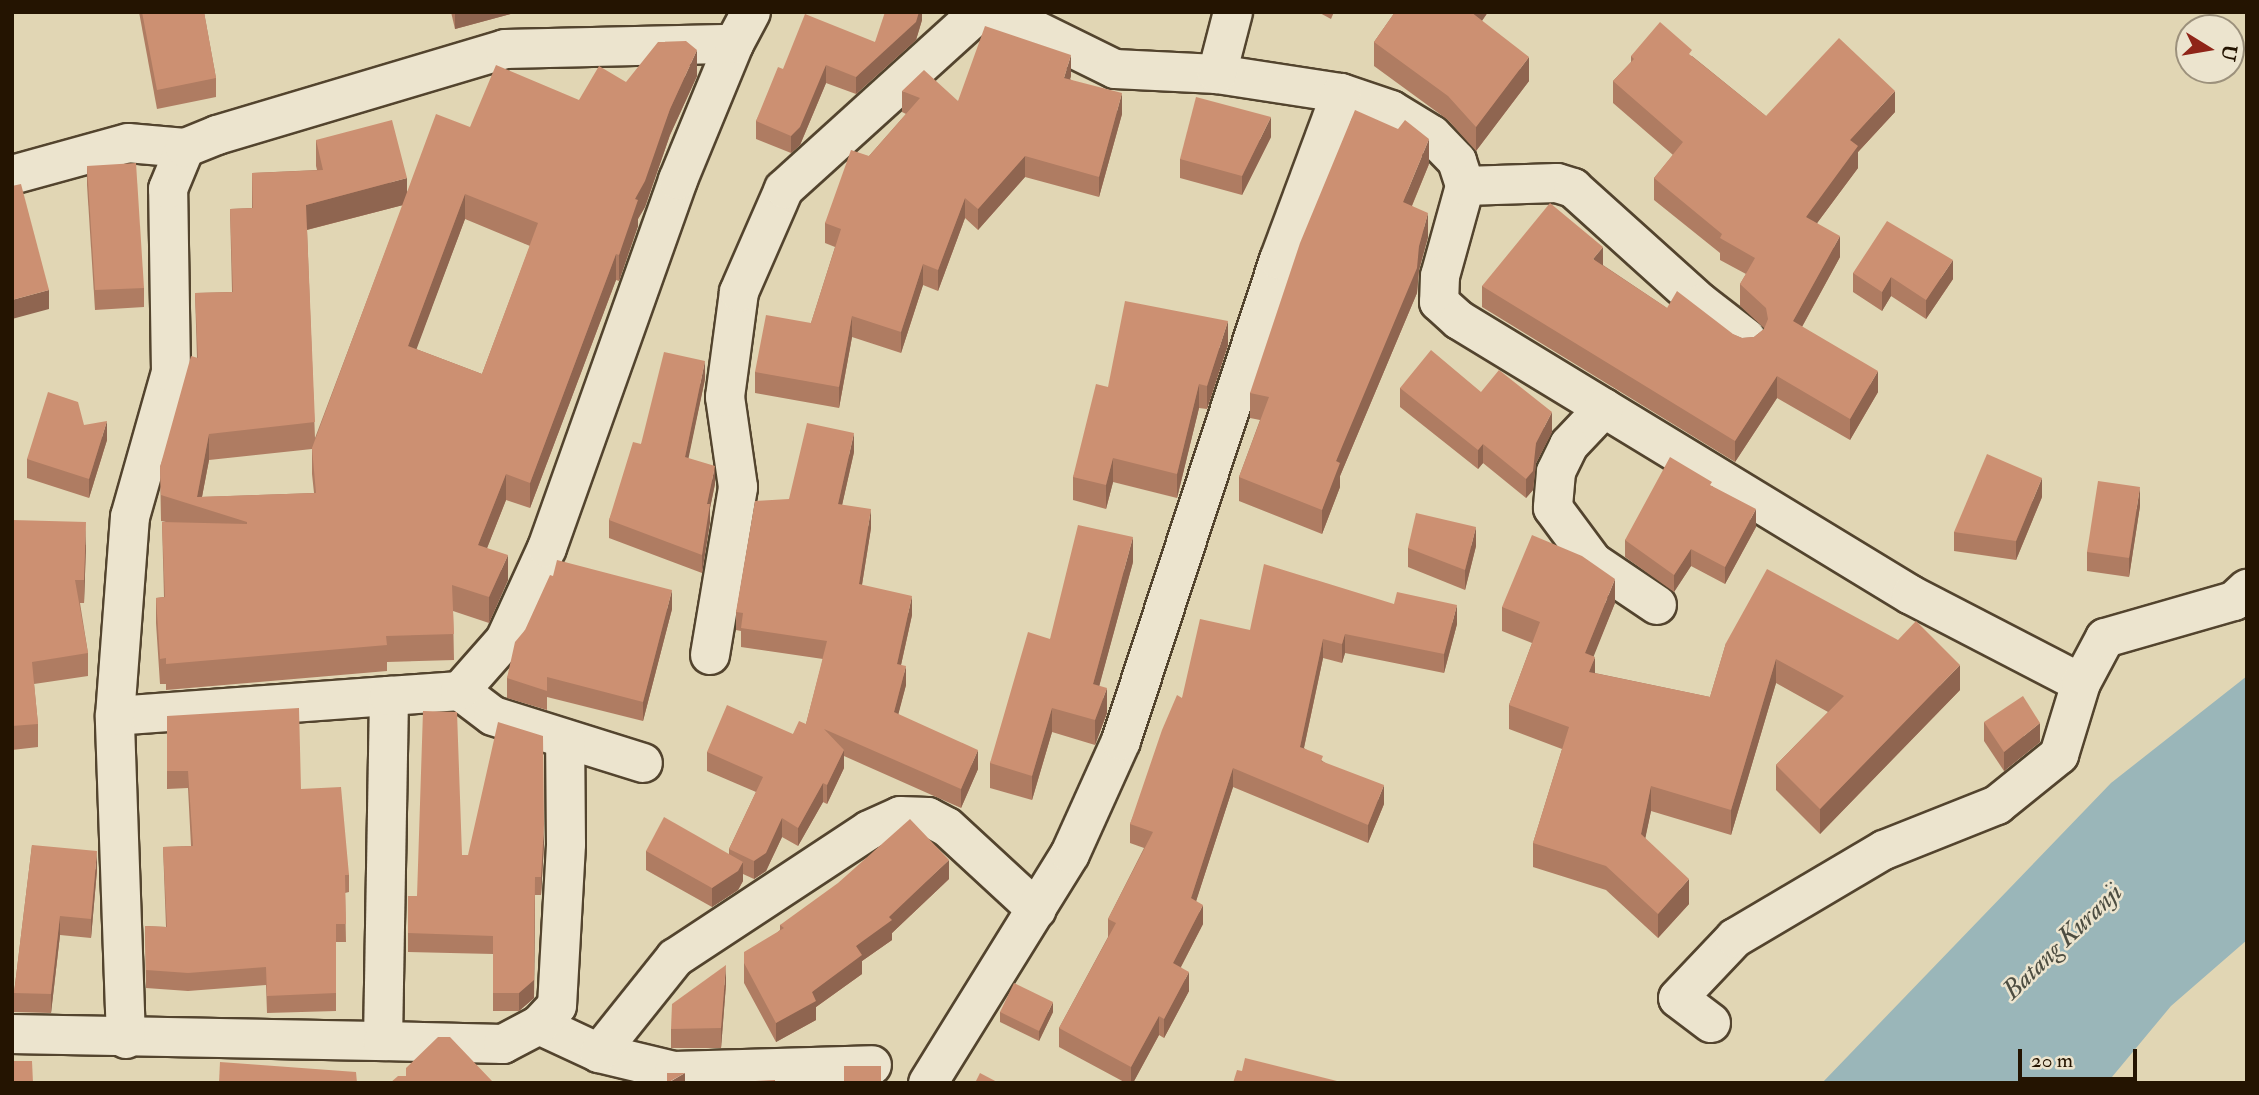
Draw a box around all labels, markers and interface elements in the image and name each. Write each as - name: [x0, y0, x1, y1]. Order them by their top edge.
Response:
- north arrow: [2175, 14, 2245, 84]
- text: U: [2215, 43, 2242, 63]
- water label: Batang Kuranji: [1997, 877, 2129, 1007]
- scale bar: [2021, 1036, 2140, 1080]
- text: 20 m: [2031, 1047, 2073, 1074]

